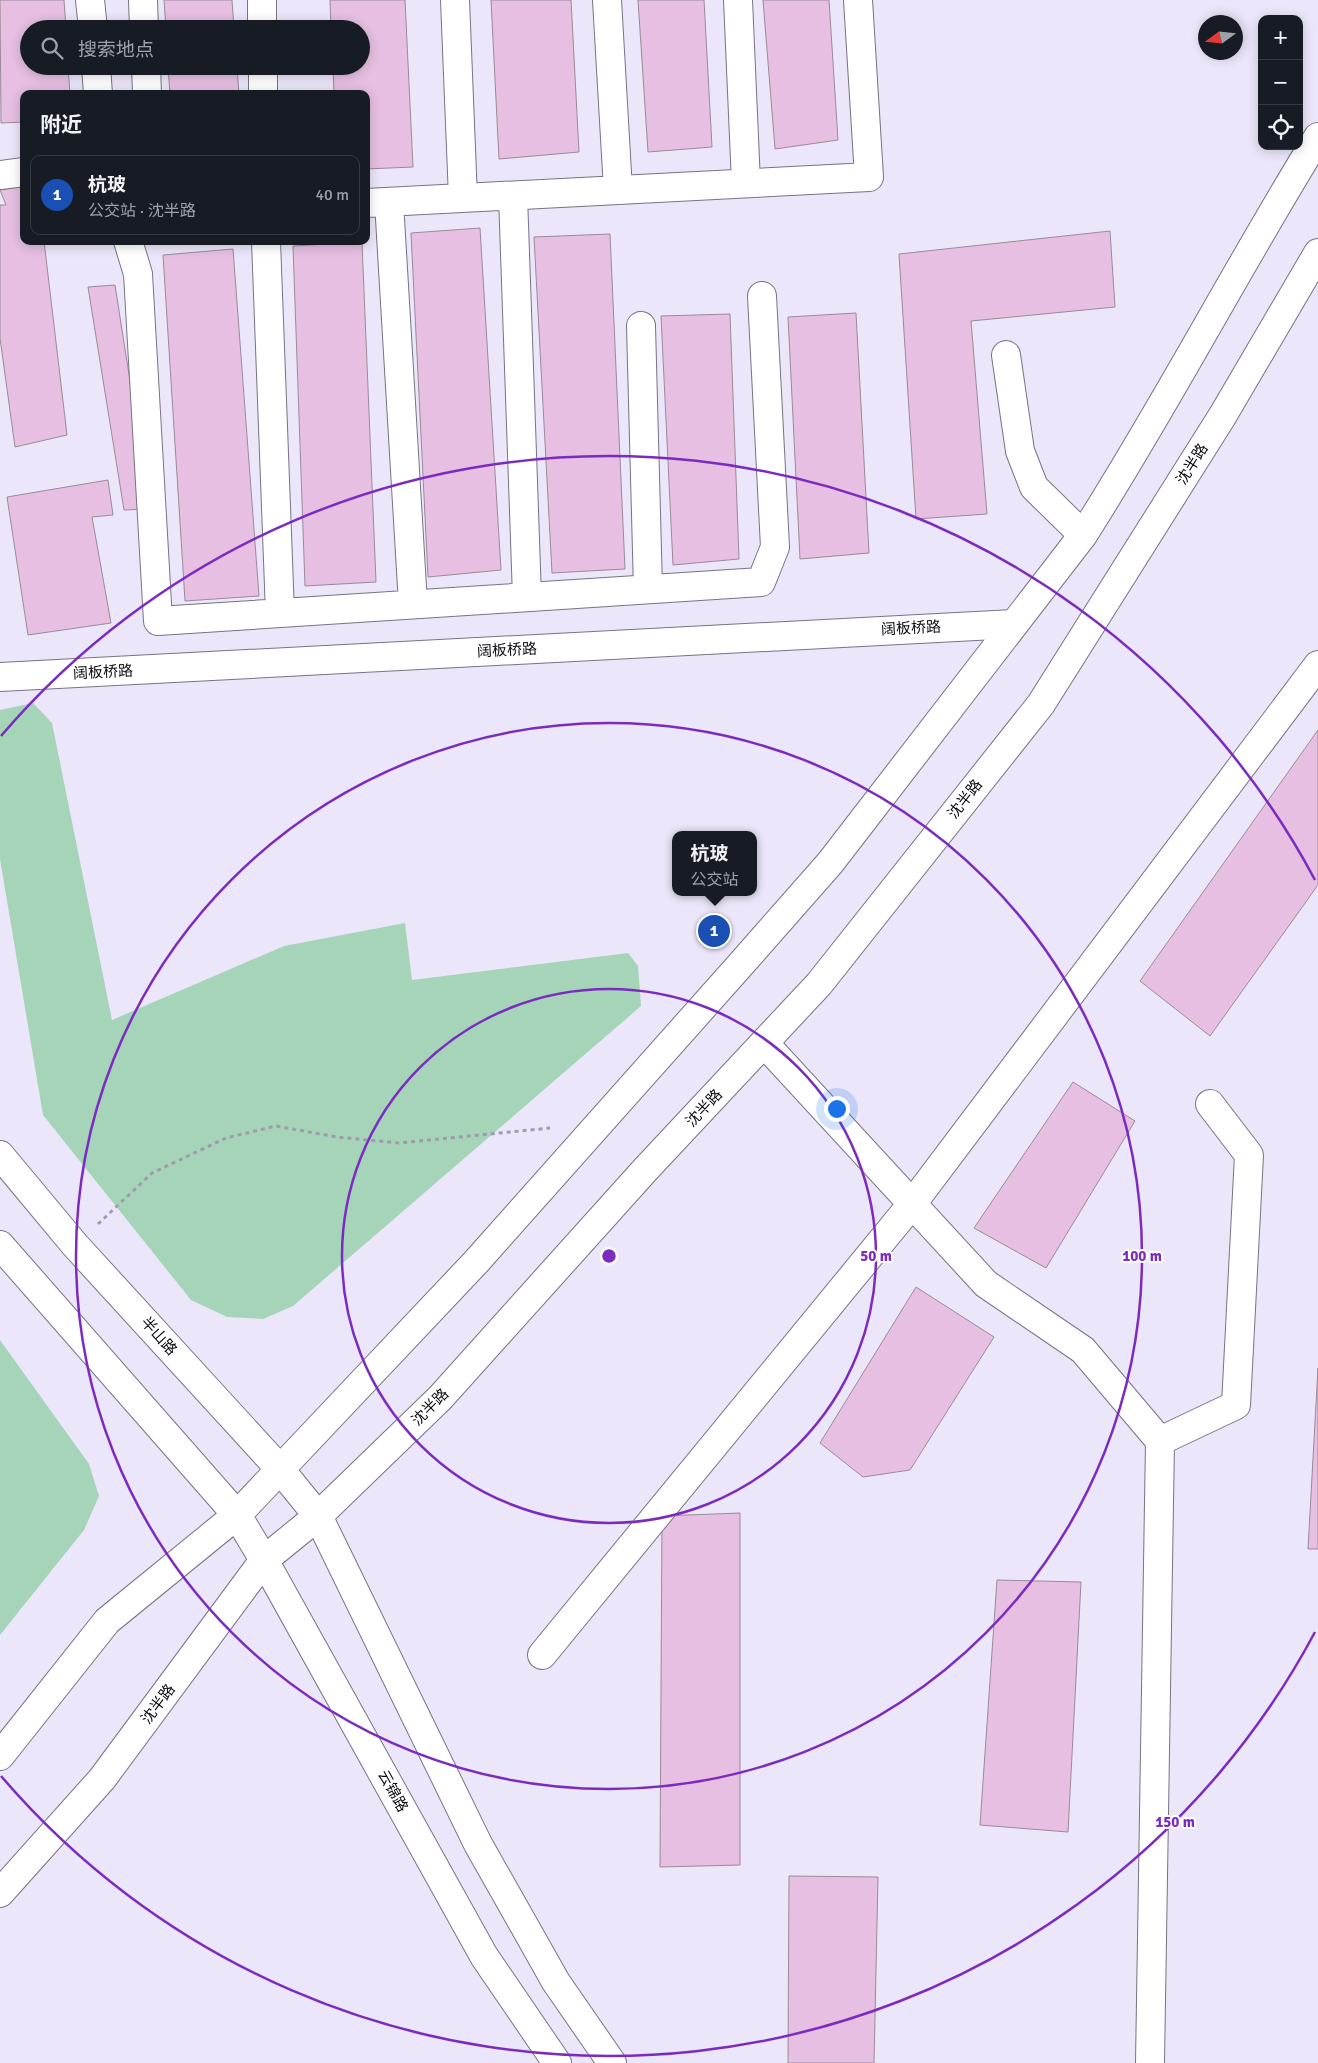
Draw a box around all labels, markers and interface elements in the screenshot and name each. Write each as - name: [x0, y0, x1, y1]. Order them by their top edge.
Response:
- north arrow: [1198, 15, 1243, 60]
- map controls: [1258, 15, 1303, 150]
- button: +: [1258, 15, 1303, 60]
- search box: [20, 20, 370, 75]
- icon: search: [38, 34, 66, 62]
- text: 搜索地点: [78, 38, 154, 62]
- button: −: [1258, 60, 1303, 105]
- button: locate: [1258, 105, 1303, 150]
- text: 附近: [40, 112, 82, 138]
- text: 杭玻: [88, 173, 126, 197]
- text: 1: [53, 185, 61, 205]
- text: 40 m: [315, 185, 349, 205]
- text: 公交站 · 沈半路: [88, 201, 196, 221]
- street label: 沈半路: [1172, 440, 1212, 488]
- street label: 阔板桥路: [881, 617, 941, 639]
- street label: 阔板桥路: [477, 639, 537, 661]
- street label: 阔板桥路: [73, 661, 133, 683]
- street label: 沈半路: [944, 776, 986, 822]
- popup: [672, 831, 757, 896]
- text: 杭玻: [690, 842, 729, 866]
- text: 公交站: [690, 870, 739, 890]
- pin: 1: [698, 912, 730, 950]
- street label: 沈半路: [682, 1085, 726, 1131]
- your location: [824, 1096, 850, 1122]
- centre of rings: [600, 1247, 618, 1265]
- text: 50 m: [860, 1247, 892, 1265]
- text: 100 m: [1122, 1247, 1162, 1265]
- street label: 半山路: [137, 1313, 181, 1359]
- street label: 沈半路: [408, 1385, 452, 1429]
- street label: 沈半路: [137, 1681, 179, 1727]
- street label: 云锦路: [374, 1767, 412, 1815]
- text: 150 m: [1155, 1813, 1195, 1831]

